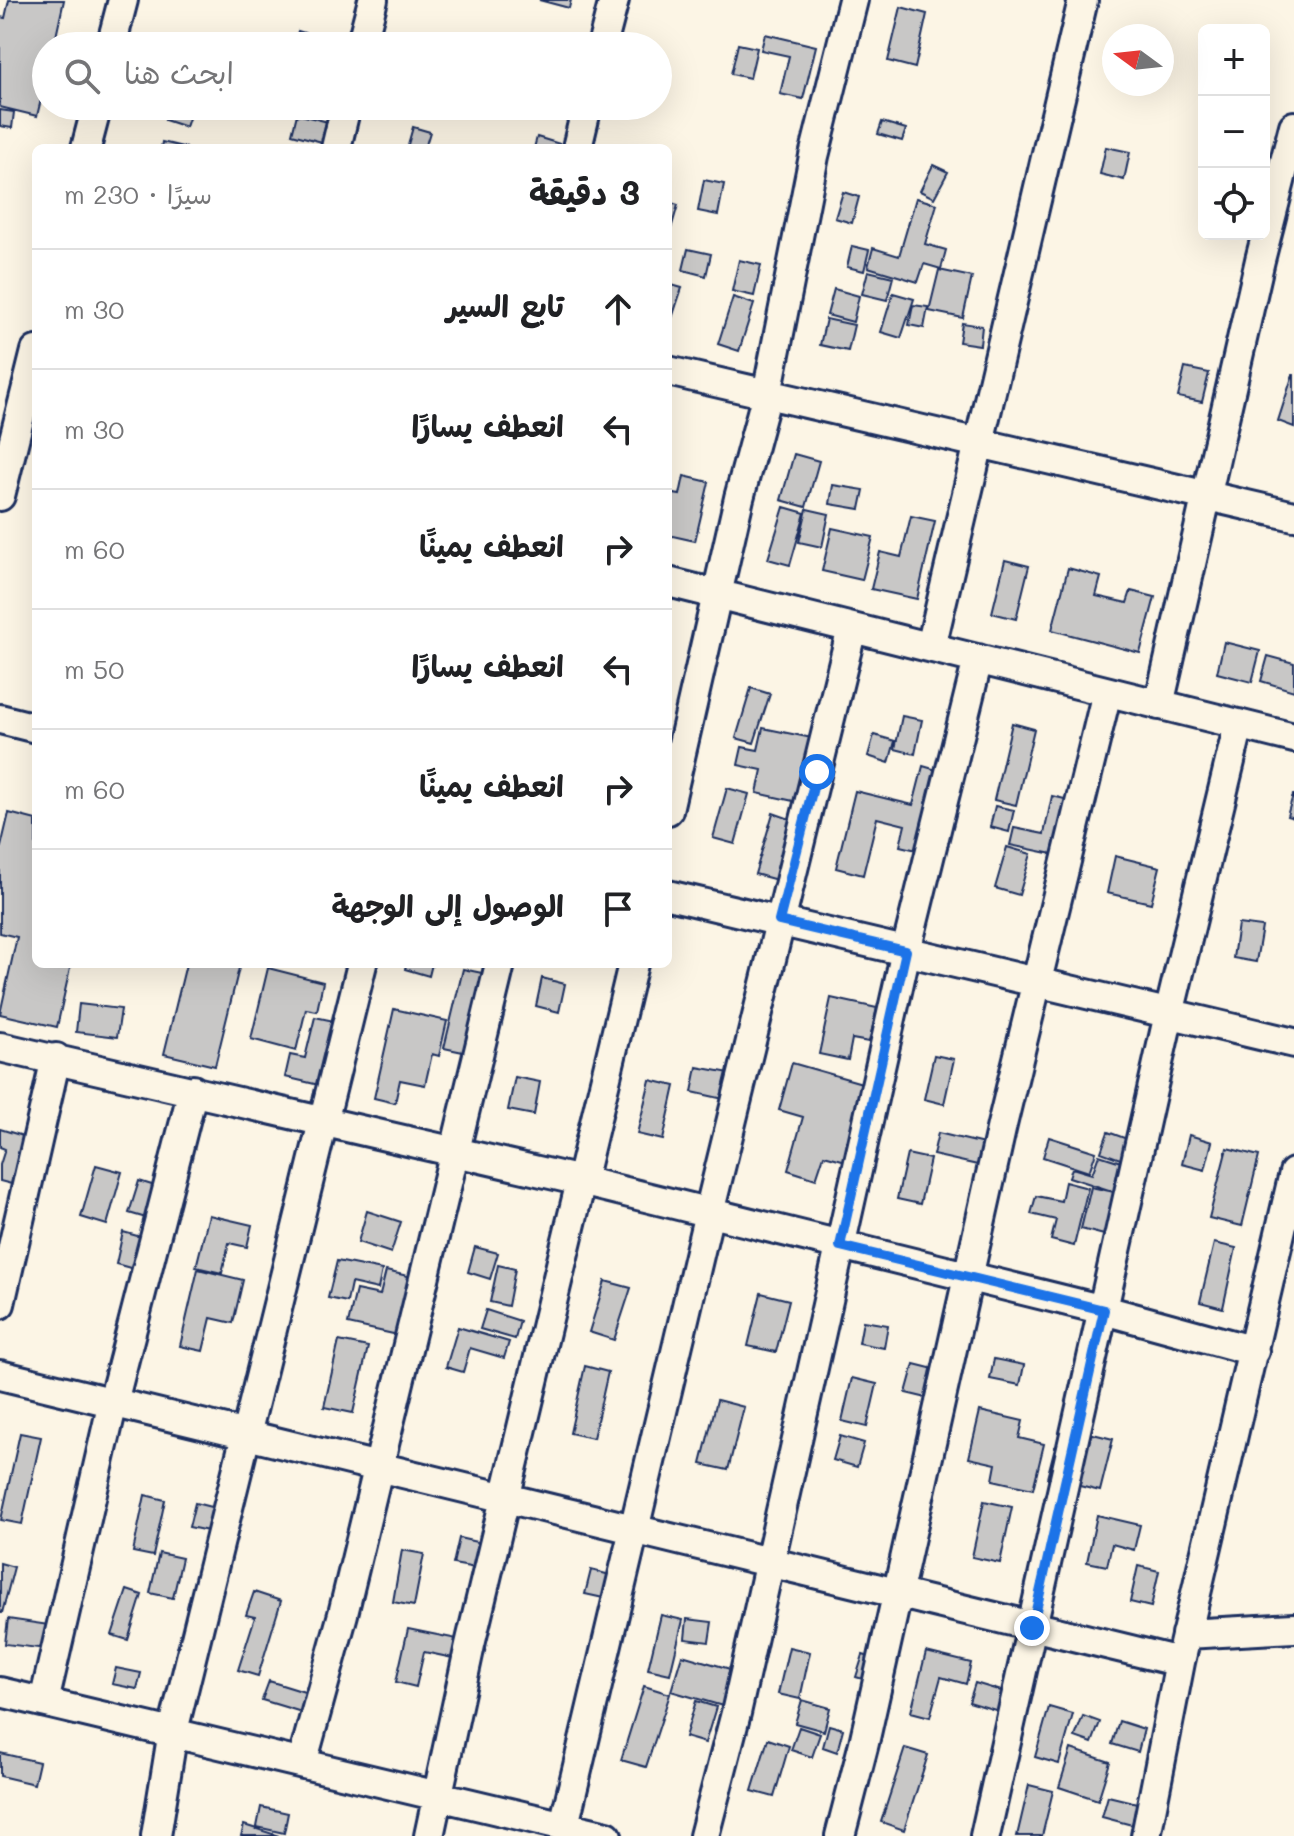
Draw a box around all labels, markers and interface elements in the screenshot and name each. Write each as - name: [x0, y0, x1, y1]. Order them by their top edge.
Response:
- north arrow: [1102, 24, 1174, 96]
- map controls: [1198, 24, 1270, 240]
- button: +: [1198, 24, 1270, 96]
- search box: [32, 32, 672, 120]
- text: ابحث هنا: [124, 52, 234, 92]
- icon: search: [60, 54, 104, 98]
- button: −: [1198, 96, 1270, 168]
- button: locate: [1198, 168, 1270, 240]
- text: 3 دقيقة: [529, 169, 640, 214]
- text: سيرًا · 230 m: [64, 177, 212, 211]
- text: تابع السير: [446, 285, 564, 325]
- icon: ahead: [596, 287, 640, 331]
- text: 30 m: [64, 292, 124, 326]
- text: انعطف يسارًا: [411, 405, 564, 445]
- icon: left: [596, 407, 640, 451]
- text: 30 m: [64, 412, 124, 446]
- text: انعطف يمينًا: [419, 525, 564, 565]
- icon: right: [596, 527, 640, 571]
- text: 60 m: [64, 532, 125, 566]
- text: انعطف يسارًا: [411, 645, 564, 685]
- icon: left: [596, 647, 640, 691]
- text: 50 m: [64, 652, 124, 686]
- route start: [799, 754, 835, 790]
- text: انعطف يمينًا: [419, 765, 564, 805]
- icon: right: [596, 767, 640, 811]
- text: 60 m: [64, 772, 125, 806]
- text: الوصول إلى الوجهة: [331, 885, 564, 925]
- icon: arrive: [596, 887, 640, 931]
- route end: [1014, 1610, 1050, 1646]

